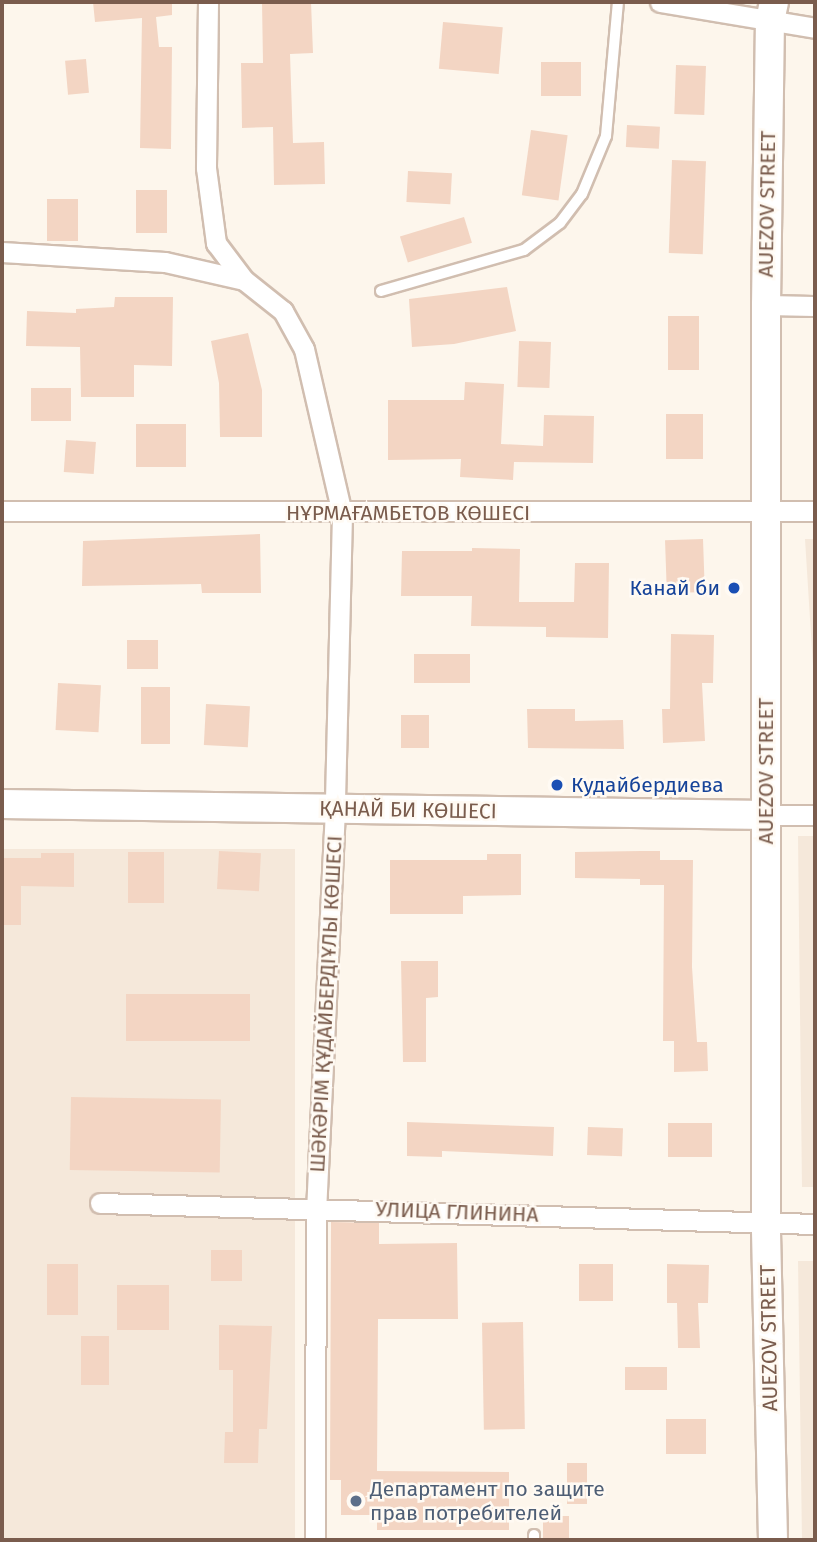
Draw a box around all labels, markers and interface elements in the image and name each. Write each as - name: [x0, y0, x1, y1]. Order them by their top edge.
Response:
- street label: AUEZOV STREET: [753, 130, 781, 278]
- street label: НҰРМАҒАМБЕТОВ КӨШЕСІ: [286, 500, 530, 526]
- place label: Канай би: [630, 575, 720, 601]
- marker: Канай би: [726, 580, 742, 596]
- street label: AUEZOV STREET: [753, 698, 779, 844]
- place label: Кудайбердиева: [571, 772, 724, 798]
- marker: Кудайбердиева: [549, 777, 565, 793]
- street label: ҚАНАЙ БИ КӨШЕСІ: [319, 796, 497, 824]
- street label: ШӘКӘРІМ ҚҰДАЙБЕРДІҰЛЫ КӨШЕСІ: [305, 835, 347, 1173]
- street label: УЛИЦА ГЛИНИНА: [375, 1197, 539, 1227]
- street label: AUEZOV STREET: [755, 1264, 783, 1412]
- place label: Департамент по защите прав потребителей: [370, 1476, 605, 1526]
- marker: Департамент по защите прав потребителей: [348, 1493, 364, 1509]

